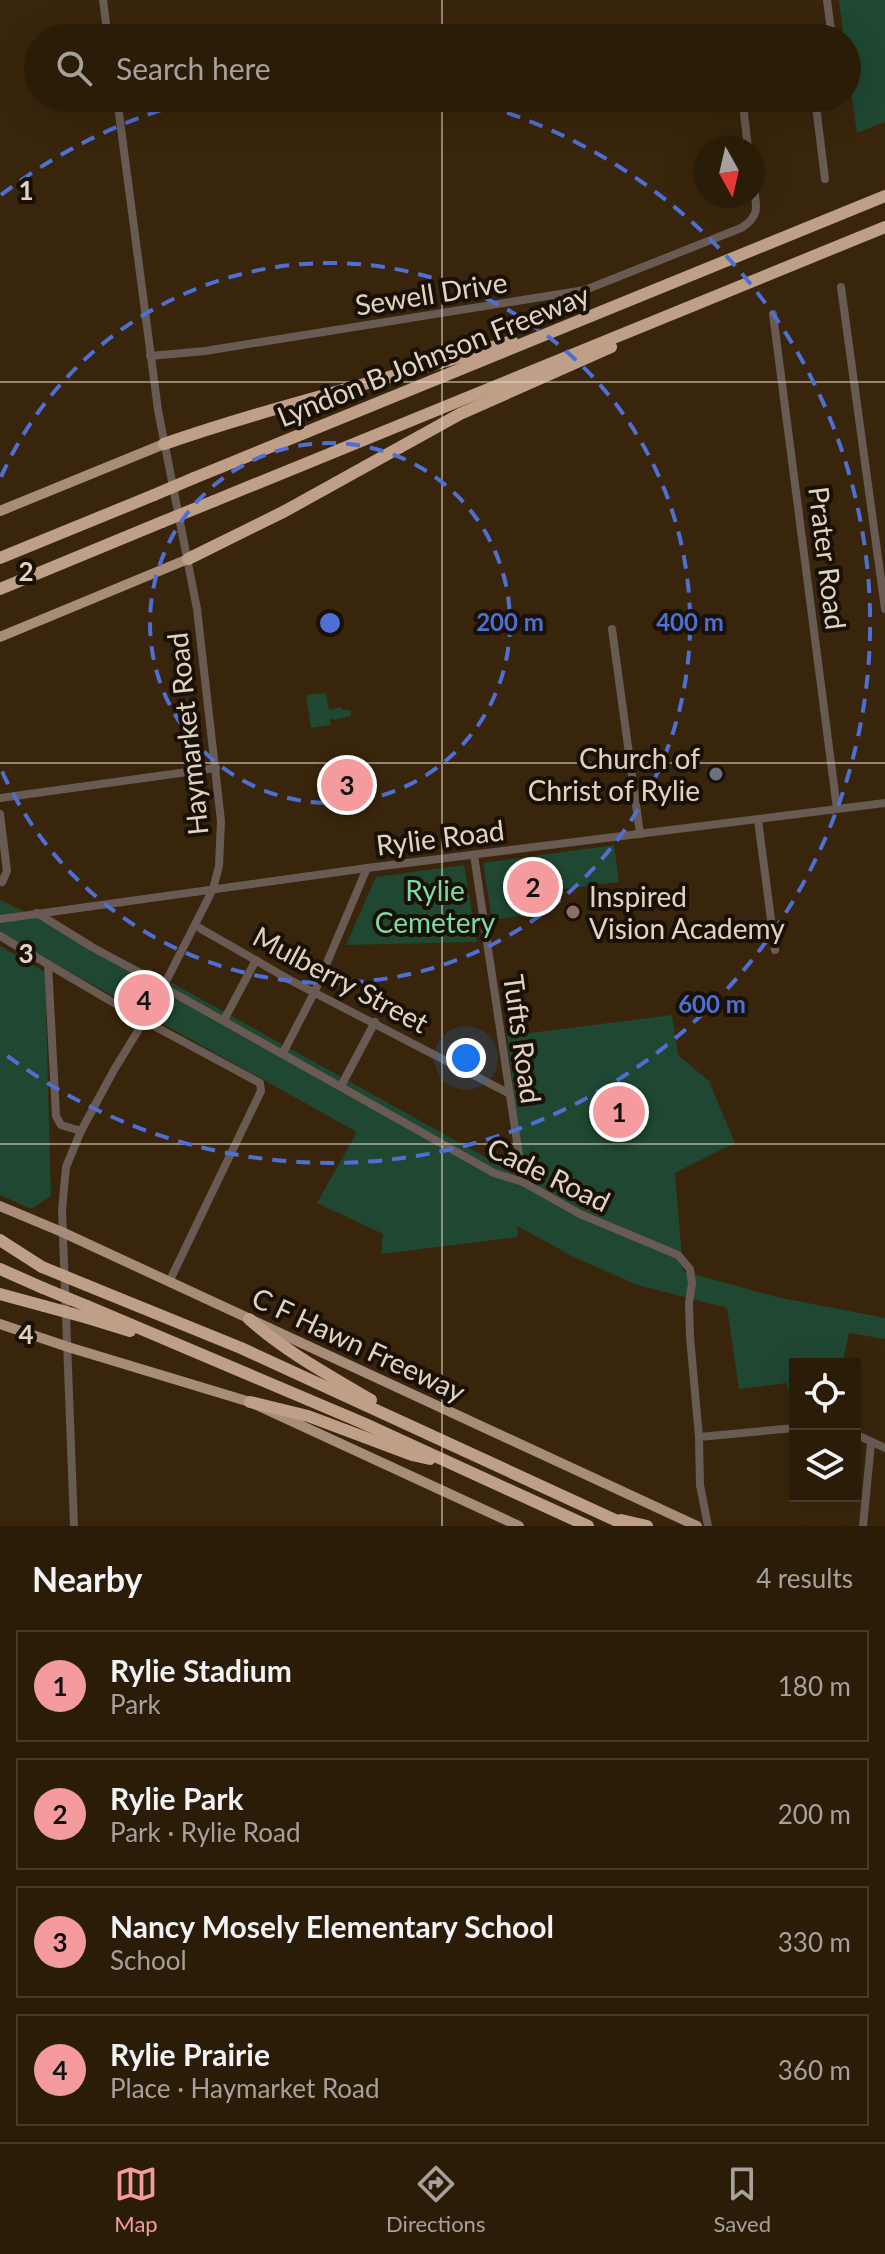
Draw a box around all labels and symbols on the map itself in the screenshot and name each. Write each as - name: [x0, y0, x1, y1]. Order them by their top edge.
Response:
- north arrow: [693, 136, 765, 208]
- text: 1: [18, 174, 34, 206]
- street label: Sewell Drive: [353, 264, 509, 322]
- street label: Lyndon B Johnson Freeway: [272, 277, 594, 433]
- street label: Prater Road: [802, 485, 854, 631]
- text: 2: [18, 555, 34, 587]
- text: 200 m: [476, 607, 544, 636]
- text: 400 m: [656, 607, 724, 636]
- centre of rings: [316, 609, 344, 637]
- street label: Haymarket Road: [159, 631, 215, 837]
- place label: Church of Christ of Rylie: [528, 741, 700, 807]
- pin: 3: [321, 755, 373, 815]
- marker: Church of Christ of Rylie: [707, 765, 725, 783]
- street label: Rylie Road: [374, 812, 506, 862]
- pin: 2: [507, 857, 559, 917]
- park label: Rylie Cemetery: [375, 873, 496, 939]
- place label: Inspired Vision Academy: [589, 879, 785, 945]
- marker: Inspired Vision Academy: [564, 903, 582, 921]
- street label: Mulberry Street: [248, 919, 434, 1039]
- text: 3: [18, 937, 34, 969]
- pin: 4: [118, 970, 170, 1030]
- street label: Tufts Road: [497, 972, 549, 1106]
- text: 600 m: [678, 989, 746, 1018]
- your location: [446, 1038, 486, 1078]
- pin: 1: [593, 1082, 645, 1142]
- street label: Cade Road: [482, 1130, 616, 1218]
- street label: C F Hawn Freeway: [247, 1280, 472, 1409]
- text: 4: [18, 1318, 34, 1350]

